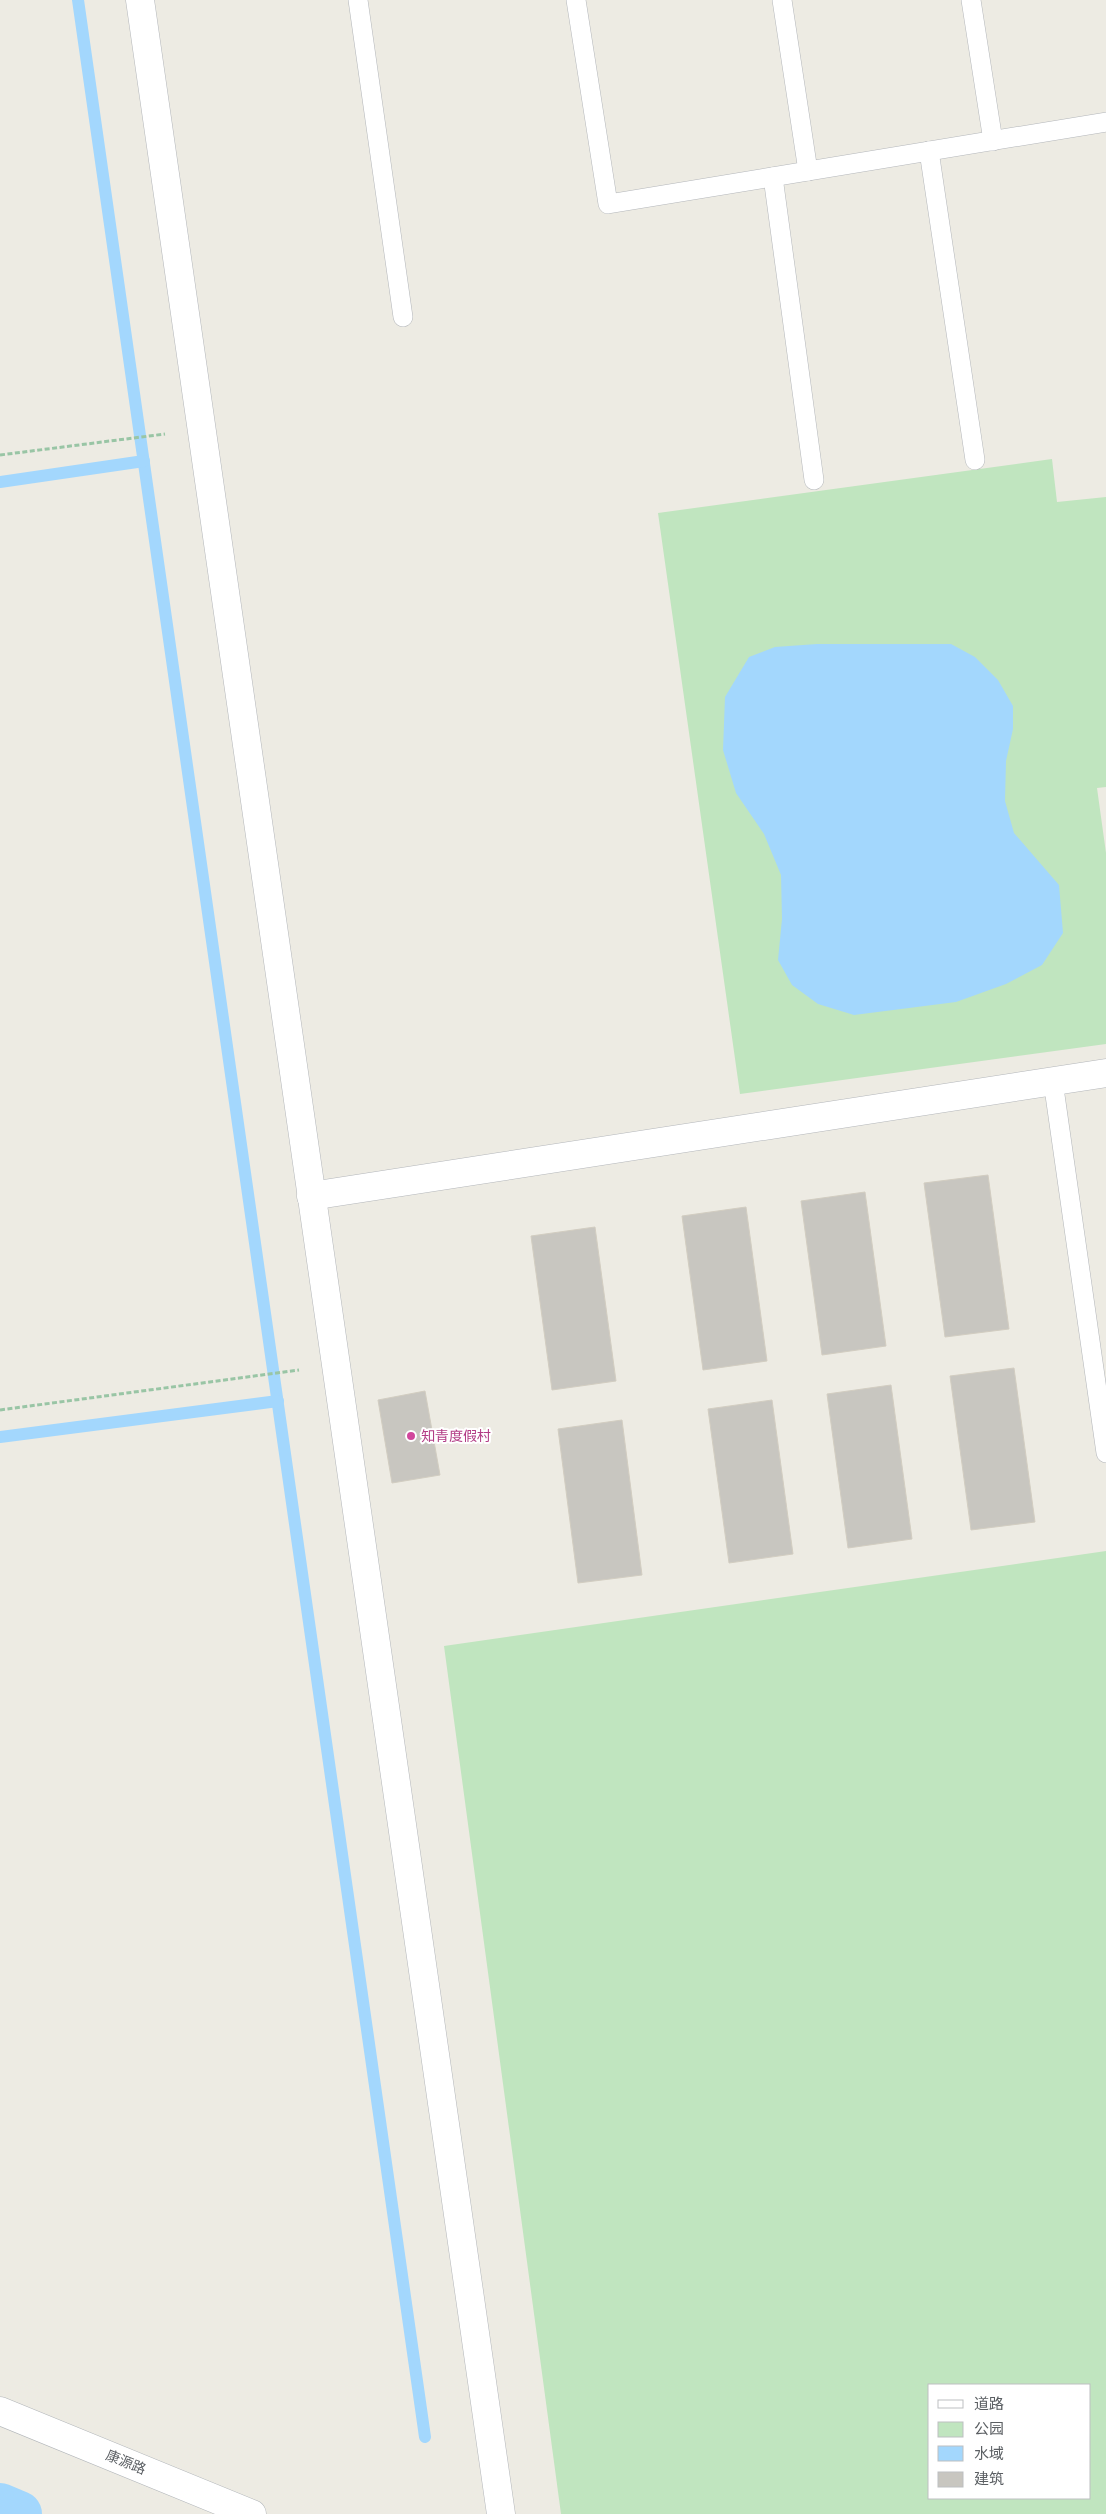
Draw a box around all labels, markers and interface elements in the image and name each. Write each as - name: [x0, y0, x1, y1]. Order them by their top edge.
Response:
- place label: 知青度假村: [421, 1427, 491, 1444]
- marker: 知青度假村: [405, 1430, 417, 1442]
- legend: [928, 2384, 1091, 2499]
- text: 道路: [974, 2394, 1004, 2412]
- text: 公园: [974, 2419, 1004, 2437]
- text: 水域: [974, 2444, 1004, 2462]
- street label: 康源路: [104, 2446, 149, 2477]
- text: 建筑: [974, 2469, 1004, 2487]

